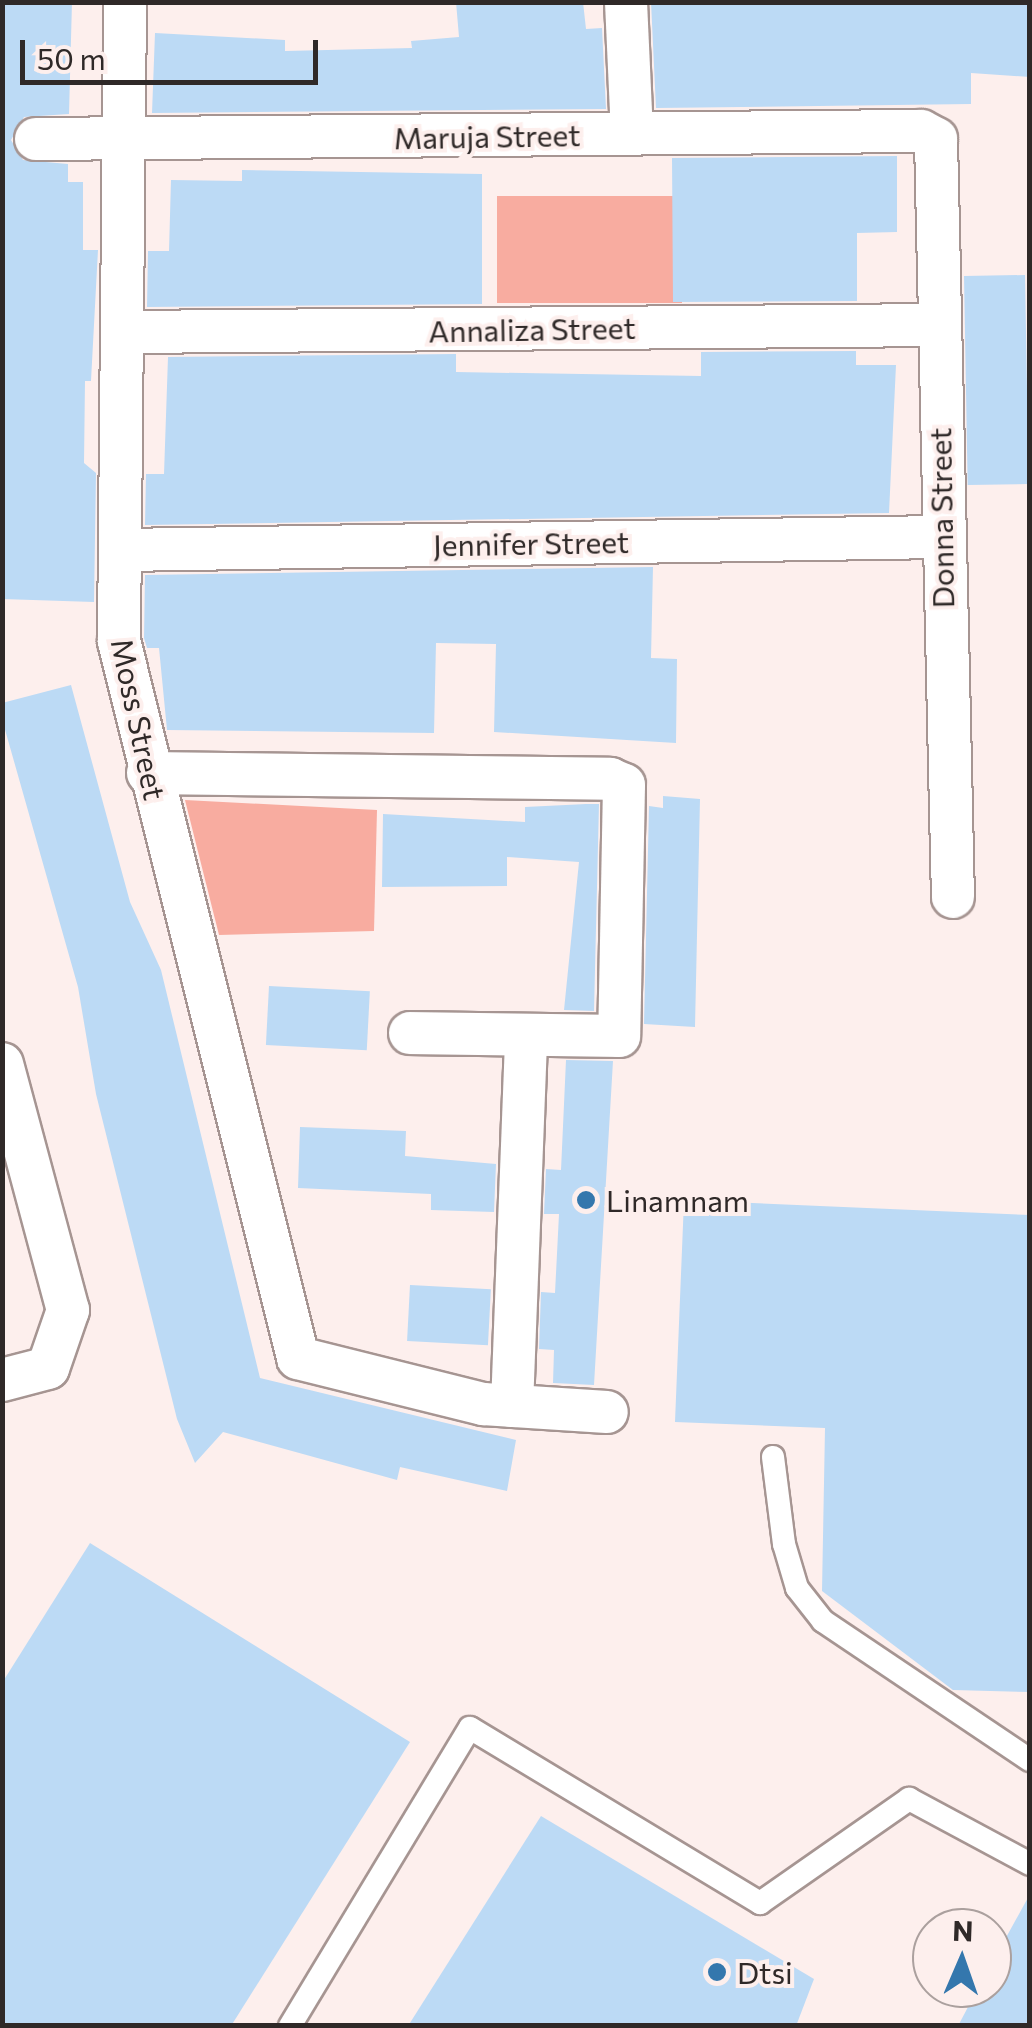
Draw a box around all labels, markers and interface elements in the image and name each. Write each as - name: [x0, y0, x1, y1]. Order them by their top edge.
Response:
- scale bar: [25, 20, 322, 82]
- text: 50 m: [37, 39, 106, 76]
- street label: Maruja Street: [393, 116, 581, 156]
- street label: Annaliza Street: [428, 309, 636, 349]
- street label: Donna Street: [921, 427, 961, 609]
- street label: Jennifer Street: [433, 523, 629, 563]
- street label: Moss Street: [104, 635, 174, 803]
- place label: Linamnam: [606, 1182, 749, 1218]
- marker: Linamnam: [575, 1189, 597, 1211]
- north arrow: [912, 1908, 1012, 2008]
- text: N: [952, 1913, 974, 1947]
- place label: Dtsi: [737, 1954, 793, 1990]
- marker: Dtsi: [706, 1961, 728, 1983]

